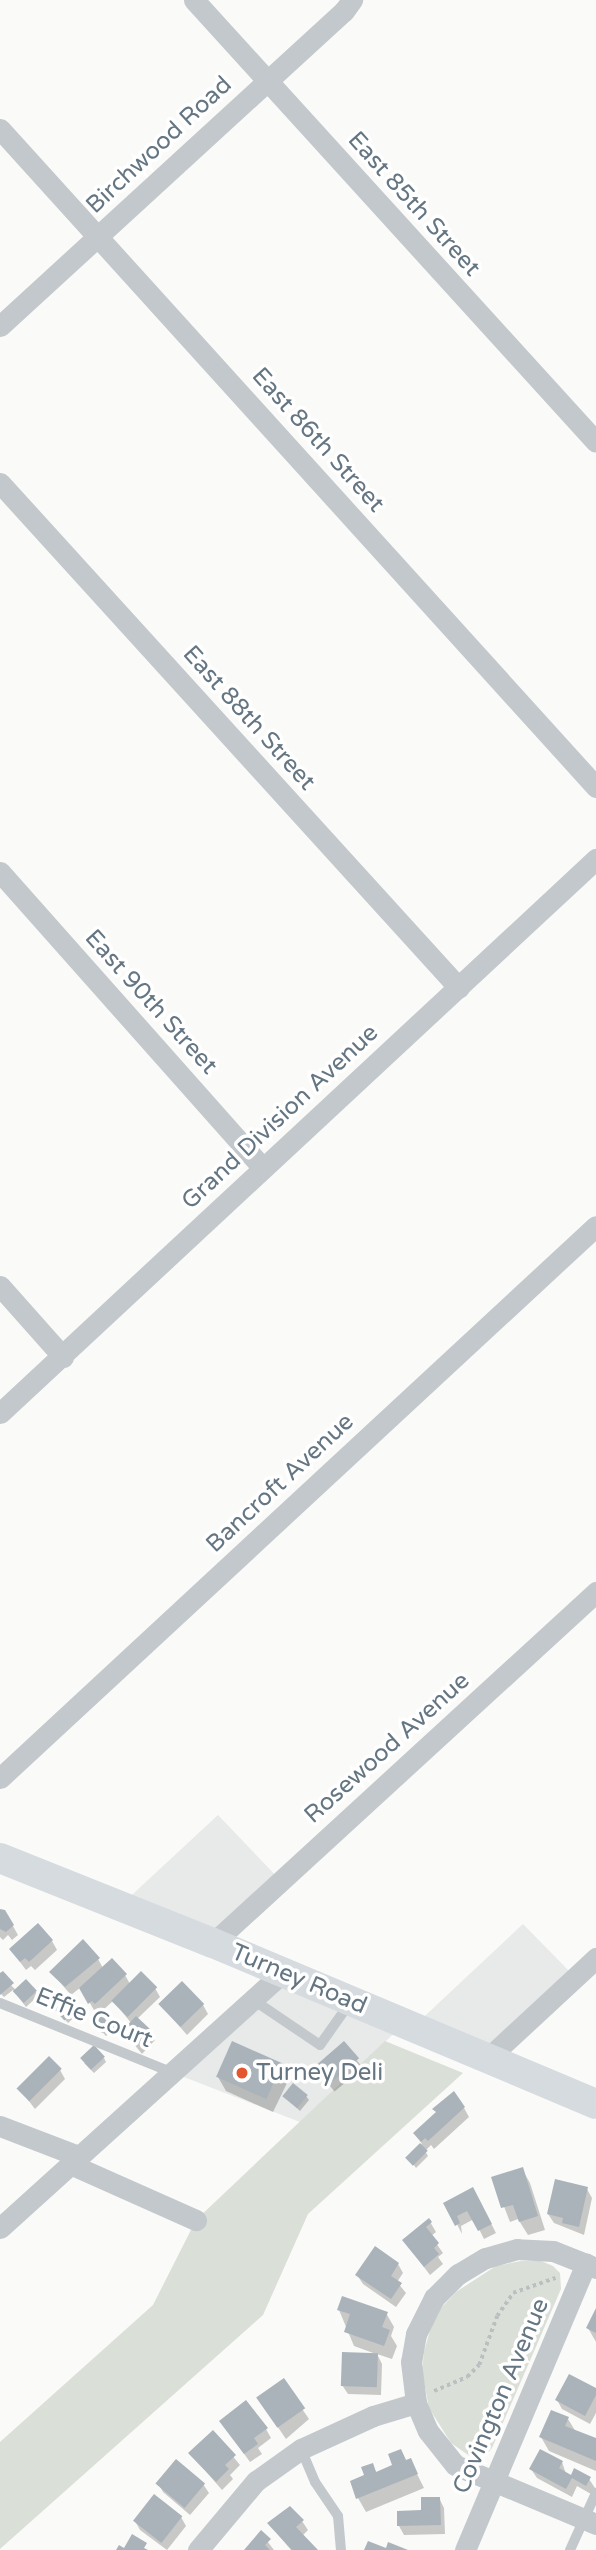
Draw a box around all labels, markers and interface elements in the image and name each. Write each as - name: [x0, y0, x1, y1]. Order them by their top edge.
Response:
- street label: Birchwood Road: [80, 70, 238, 220]
- street label: East 85th Street: [342, 126, 486, 282]
- street label: East 86th Street: [246, 362, 390, 518]
- street label: East 88th Street: [177, 640, 321, 796]
- street label: East 90th Street: [79, 924, 223, 1080]
- street label: Grand Division Avenue: [176, 1018, 384, 1216]
- street label: Bancroft Avenue: [200, 1407, 360, 1559]
- street label: Rosewood Avenue: [299, 1666, 475, 1830]
- street label: Turney Road: [227, 1938, 371, 2020]
- street label: Effie Court: [31, 1982, 157, 2054]
- place label: Turney Deli: [256, 2059, 383, 2087]
- marker: Turney Deli: [234, 2065, 250, 2081]
- street label: Covington Avenue: [447, 2294, 555, 2498]

